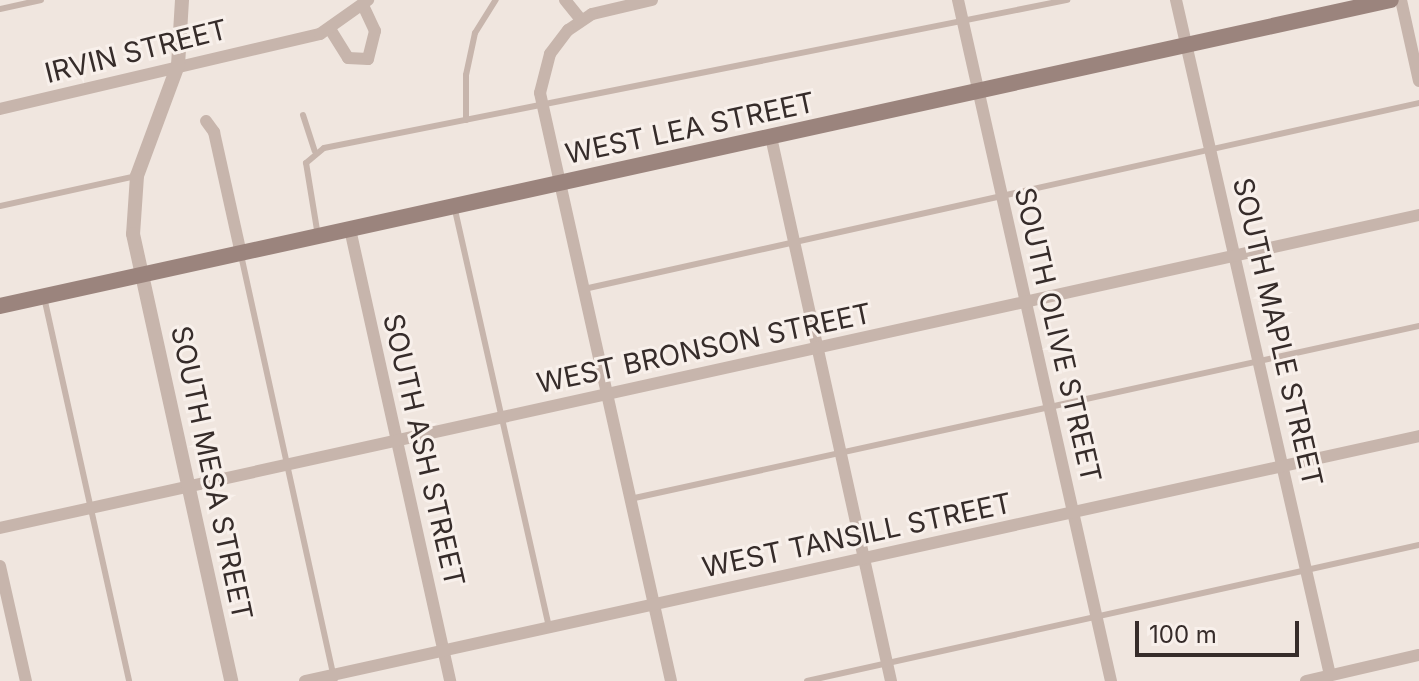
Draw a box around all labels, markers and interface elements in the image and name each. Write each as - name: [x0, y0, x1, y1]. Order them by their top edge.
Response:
- street label: IRVIN STREET: [41, 12, 231, 90]
- street label: WEST LEA STREET: [562, 85, 818, 171]
- street label: SOUTH MAPLE STREET: [1226, 174, 1330, 490]
- street label: SOUTH OLIVE STREET: [1008, 184, 1108, 486]
- street label: WEST BRONSON STREET: [534, 296, 874, 400]
- street label: SOUTH ASH STREET: [376, 310, 472, 590]
- street label: SOUTH MESA STREET: [164, 323, 260, 623]
- street label: WEST TANSILL STREET: [699, 486, 1015, 584]
- scale bar: [1139, 605, 1303, 655]
- text: 100 m: [1149, 620, 1217, 649]

